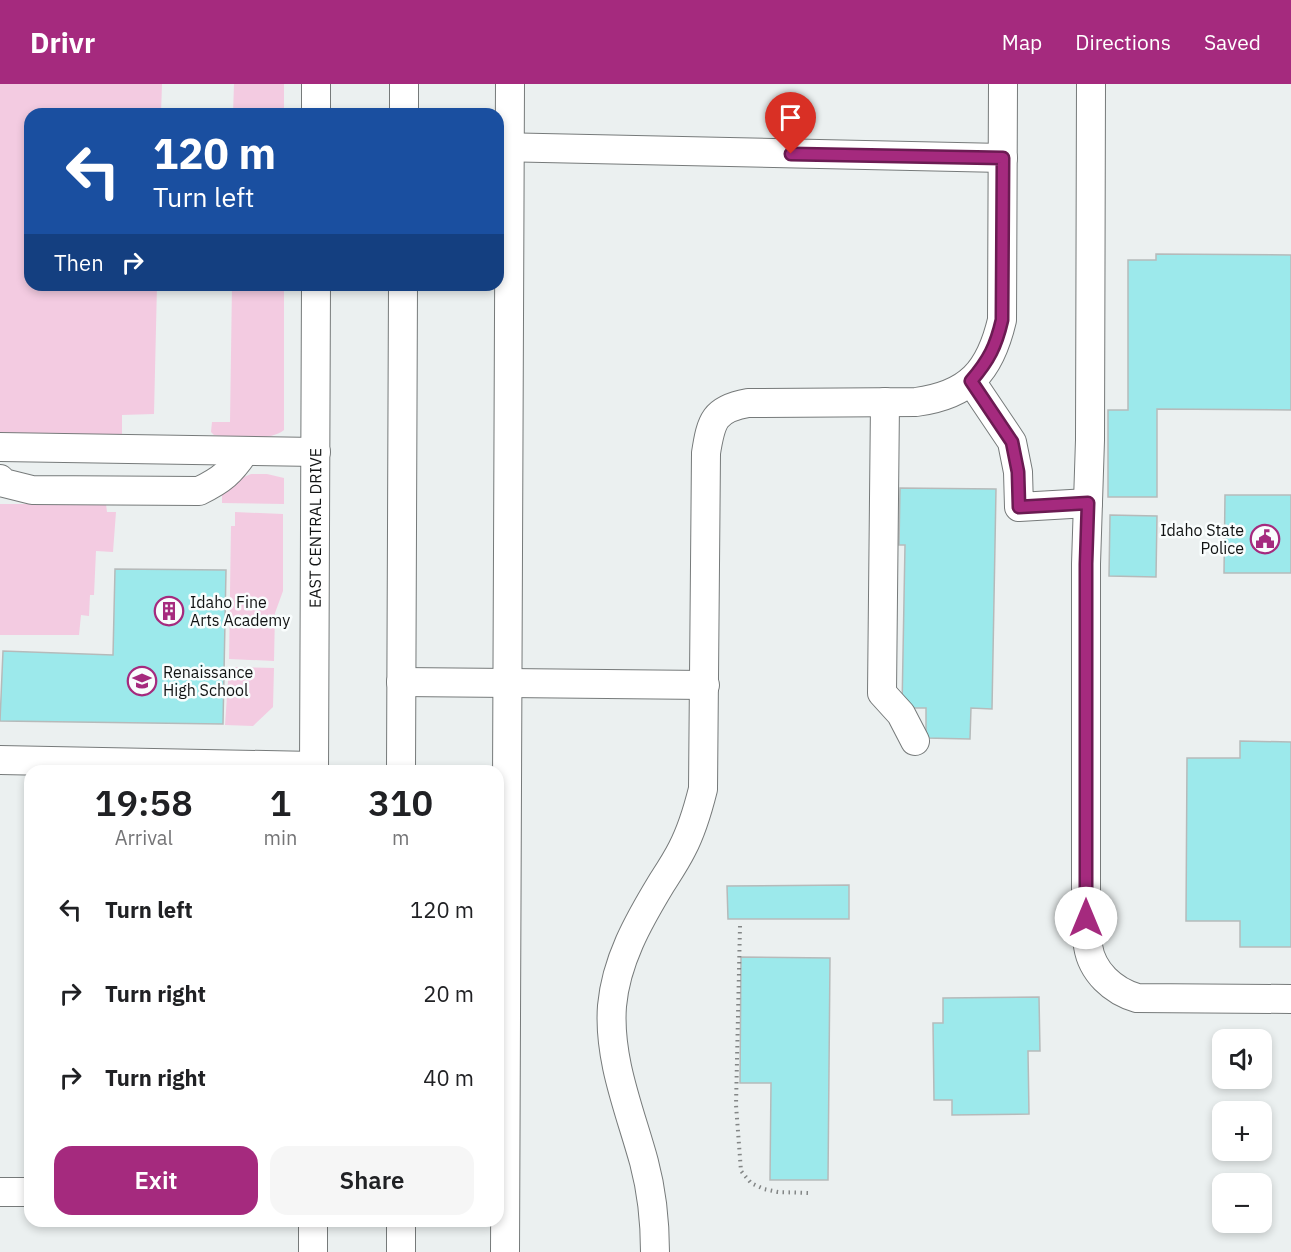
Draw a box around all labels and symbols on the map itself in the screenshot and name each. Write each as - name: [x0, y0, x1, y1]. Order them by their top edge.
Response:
- pin: [765, 92, 816, 154]
- street label: EAST CENTRAL DRIVE: [305, 448, 325, 608]
- place label: Idaho State Police: [1160, 520, 1244, 558]
- public building icon: Idaho State Police: [1249, 523, 1281, 555]
- place label: Idaho Fine Arts Academy: [190, 592, 290, 630]
- building icon: Idaho Fine Arts Academy: [153, 595, 185, 627]
- place label: Renaissance High School: [163, 662, 253, 700]
- school or university icon: Renaissance High School: [126, 665, 158, 697]
- position arrow: [1054, 886, 1118, 950]

